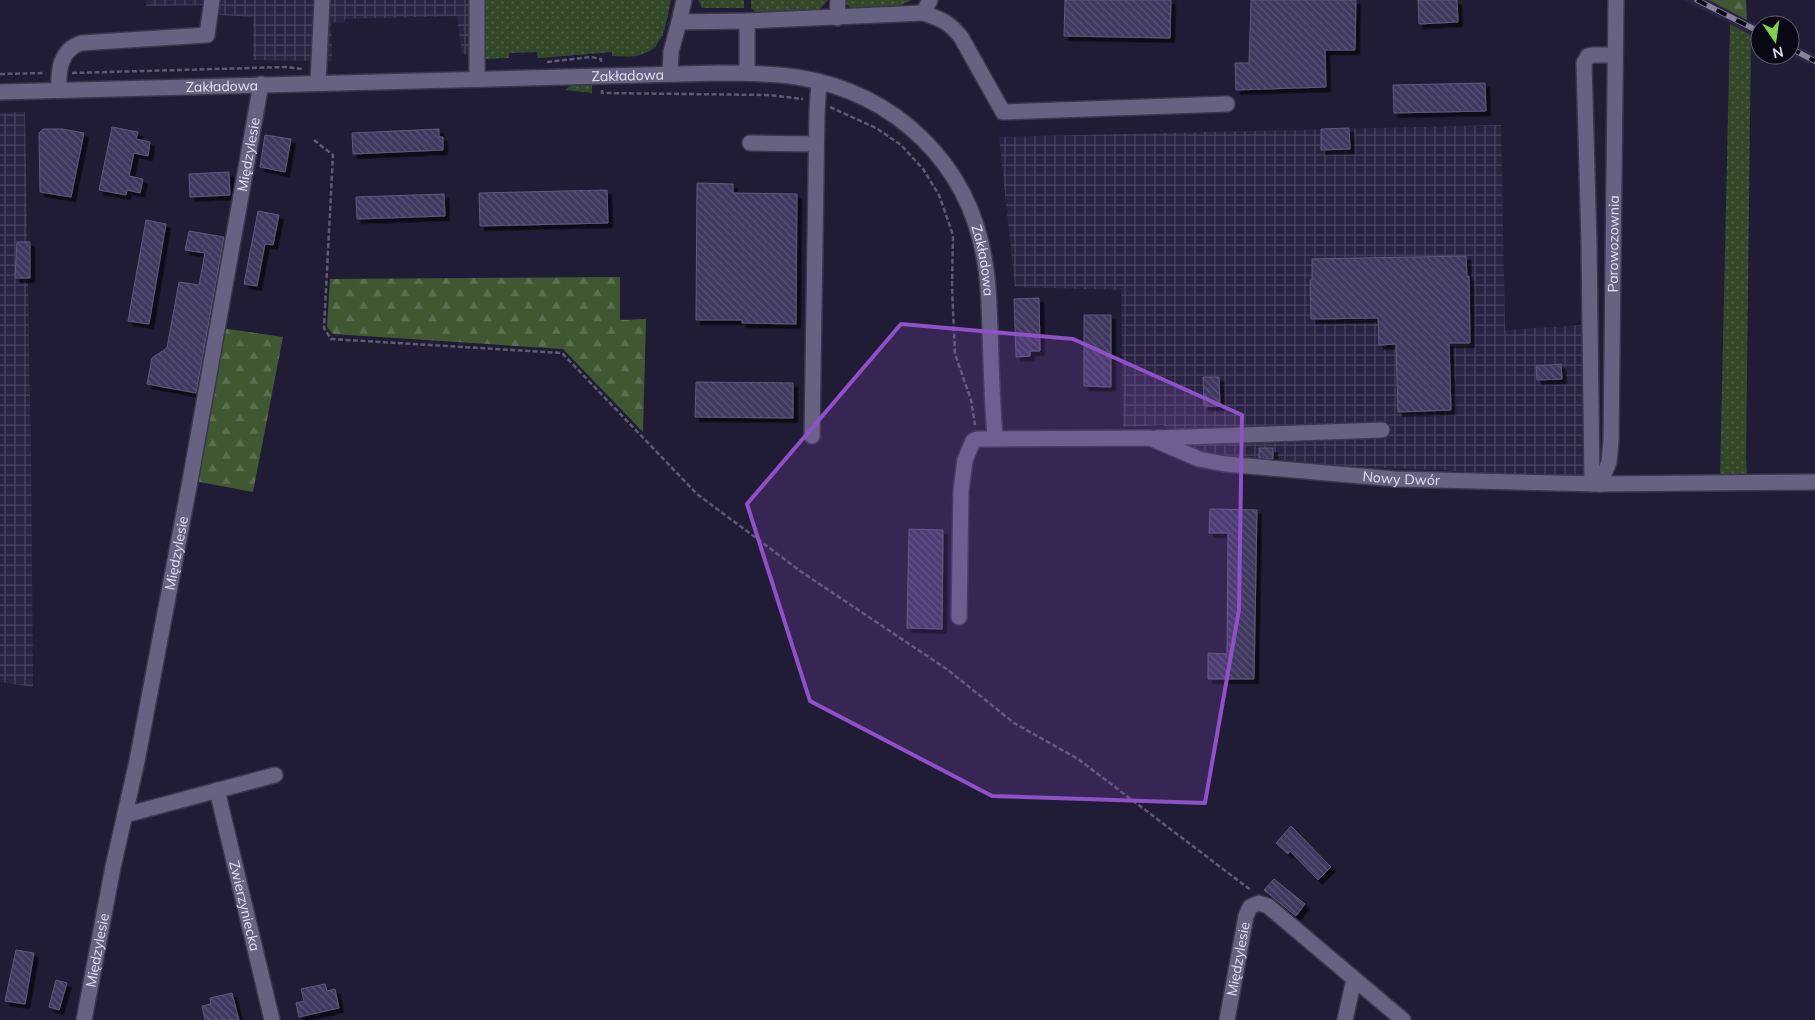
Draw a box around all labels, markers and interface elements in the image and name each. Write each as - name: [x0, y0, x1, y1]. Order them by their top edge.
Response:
- north arrow: [1750, 15, 1800, 65]
- text: N: [1771, 43, 1785, 63]
- street label: Zakładowa: [591, 65, 664, 85]
- street label: Zakładowa: [186, 76, 258, 96]
- street label: Międzylesie: [233, 116, 264, 193]
- street label: Parowozownia: [1604, 195, 1623, 293]
- street label: Zakładowa: [967, 222, 998, 297]
- street label: Nowy Dwór: [1362, 467, 1441, 489]
- street label: Międzylesie: [161, 515, 192, 592]
- street label: Zwierzyniecka: [225, 859, 264, 953]
- street label: Międzylesie: [81, 912, 113, 989]
- street label: Międzylesie: [1223, 921, 1254, 997]

